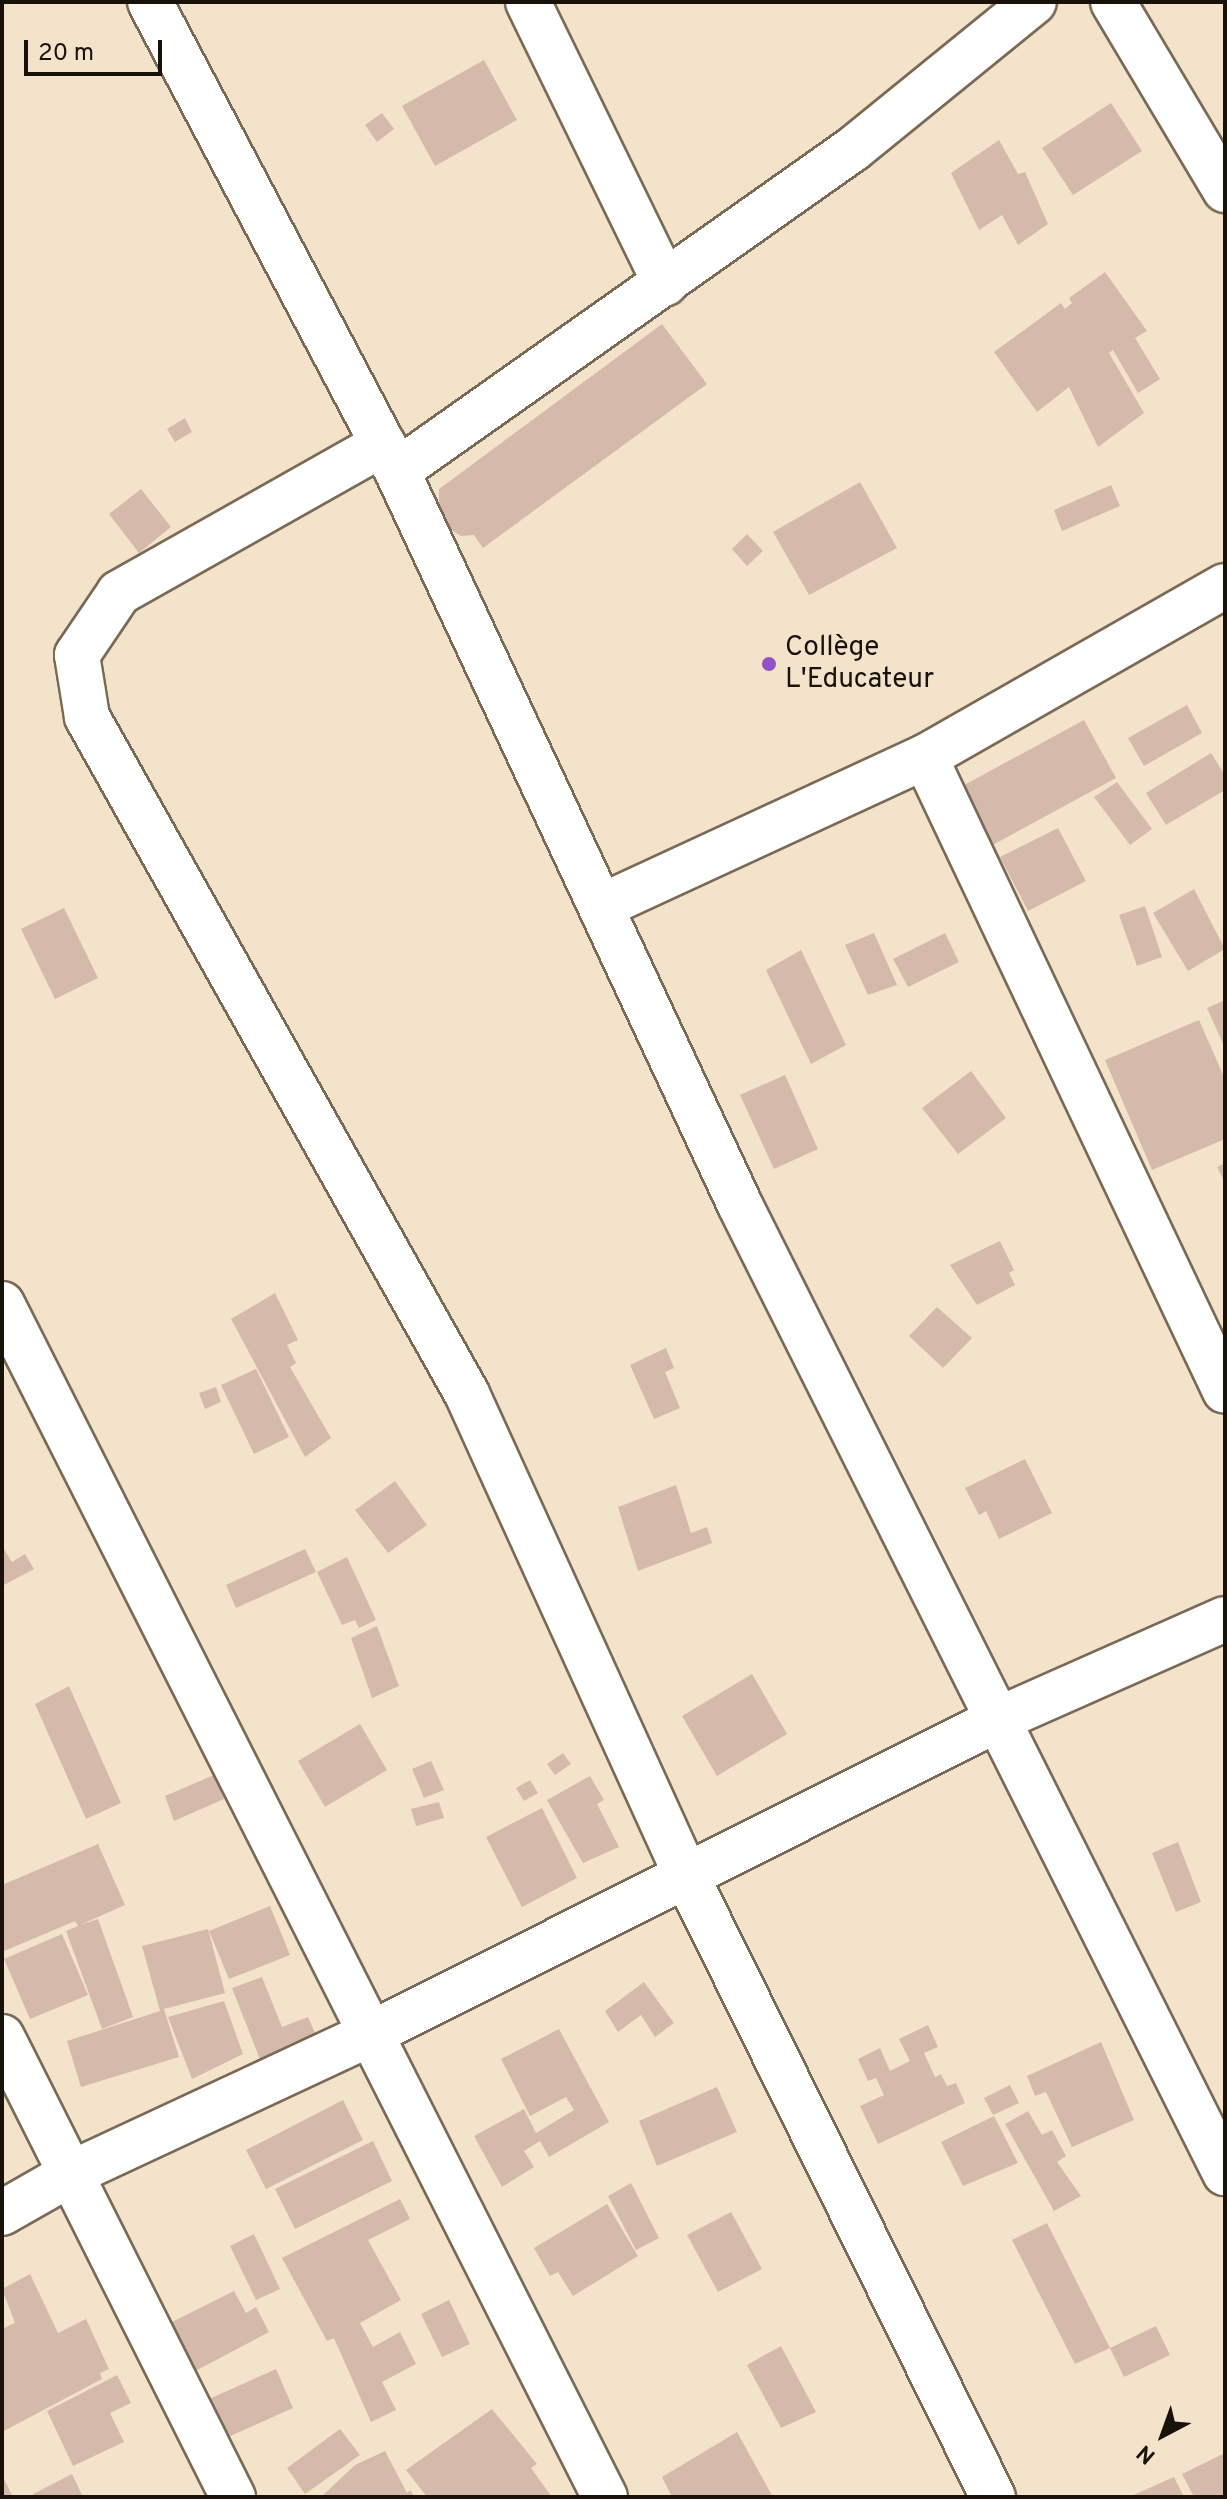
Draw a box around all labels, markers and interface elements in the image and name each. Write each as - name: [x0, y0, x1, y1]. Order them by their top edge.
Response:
- scale bar: [28, 24, 166, 74]
- text: 20 m: [38, 39, 94, 69]
- place label: Collège L'Educateur: [785, 631, 934, 697]
- marker: Collège L'Educateur: [760, 655, 778, 673]
- north arrow: [1123, 2395, 1203, 2475]
- text: N: [1132, 2438, 1162, 2469]

